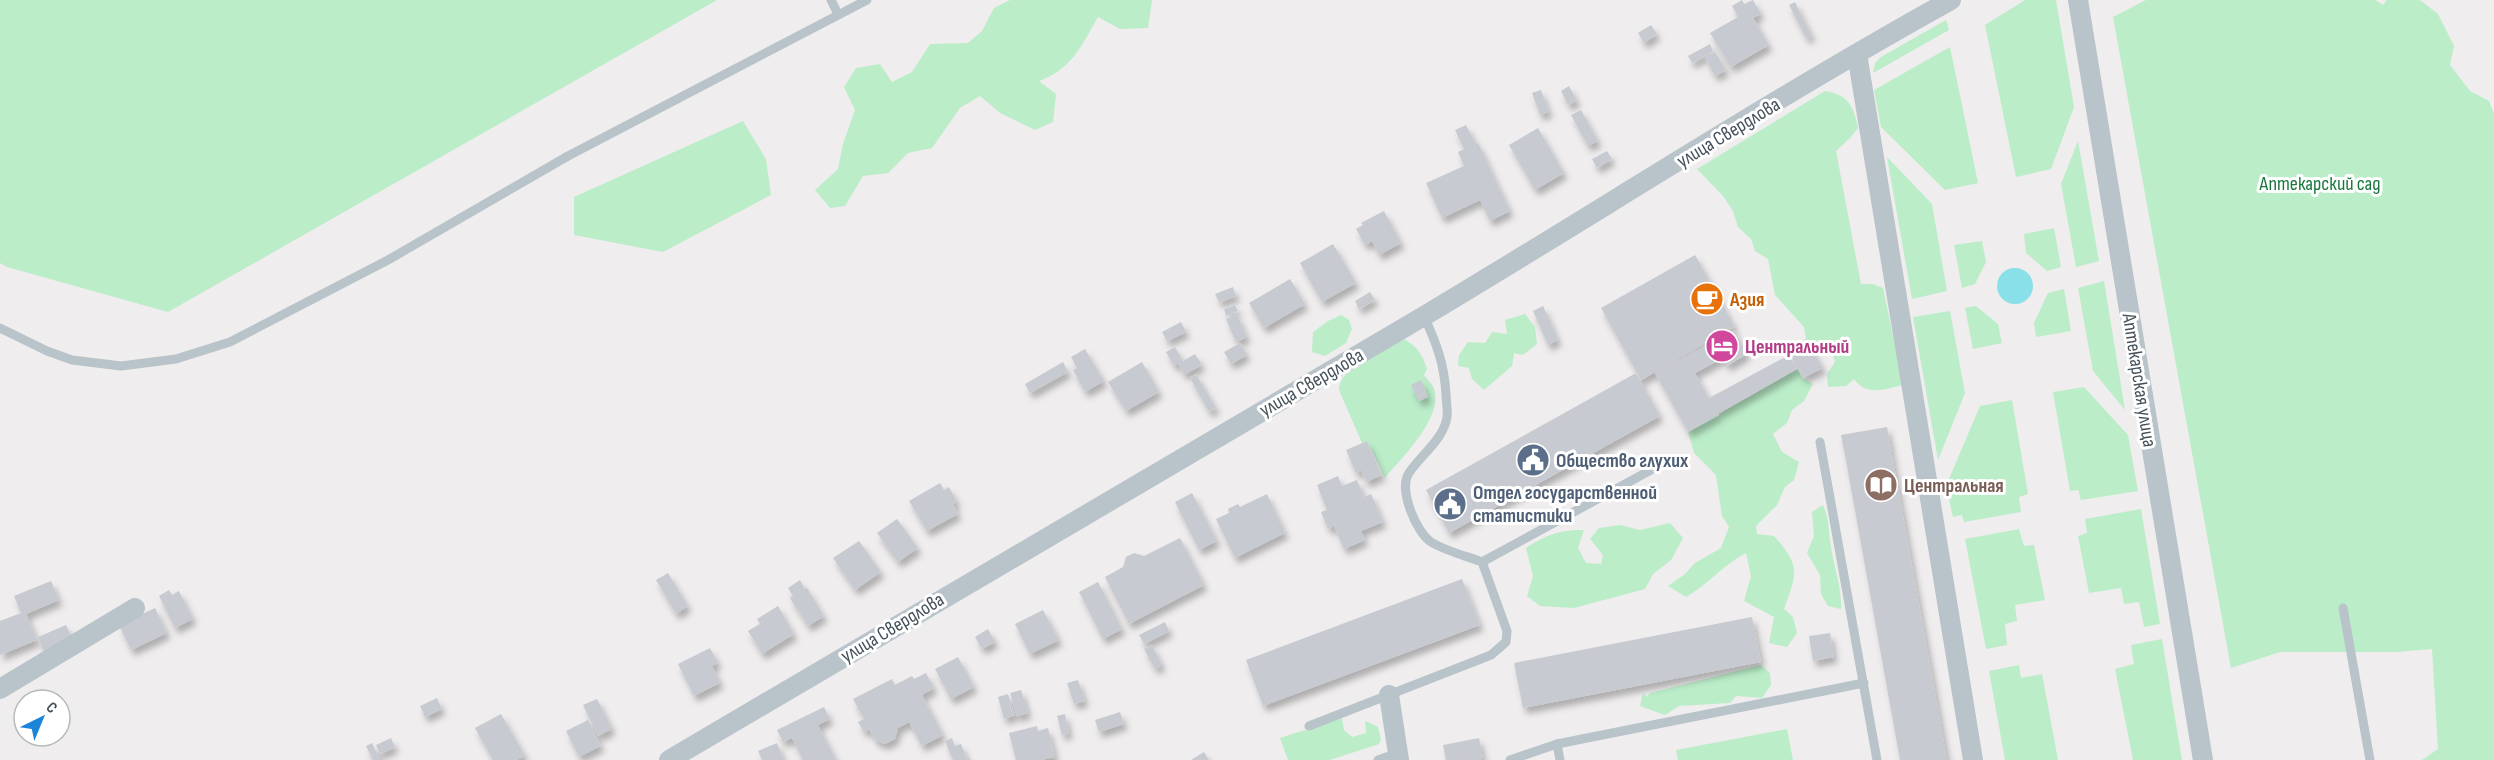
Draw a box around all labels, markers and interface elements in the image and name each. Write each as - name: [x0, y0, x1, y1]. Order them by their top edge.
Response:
- street label: улица Свердлова: [1673, 93, 1784, 173]
- park label: Аптекарский сад: [2259, 172, 2381, 196]
- cafe icon: Азия: [1689, 281, 1725, 317]
- place label: Азия: [1729, 288, 1764, 312]
- street label: Аптекарская улица: [2116, 311, 2161, 449]
- hotel icon: Центральный: [1704, 328, 1740, 364]
- place label: Центральный: [1745, 335, 1849, 359]
- street label: улица Свердлова: [1255, 343, 1368, 422]
- public building icon: Общество глухих: [1515, 442, 1551, 478]
- place label: Общество глухих: [1556, 449, 1689, 473]
- library icon: Центральная: [1863, 467, 1899, 503]
- place label: Центральная: [1904, 474, 2004, 498]
- place label: Отдел государственной статистики: [1473, 481, 1657, 528]
- public building icon: Отдел государственной статистики: [1432, 486, 1468, 522]
- street label: улица Свердлова: [837, 588, 948, 668]
- north arrow: [12, 688, 72, 748]
- text: С: [42, 698, 61, 718]

